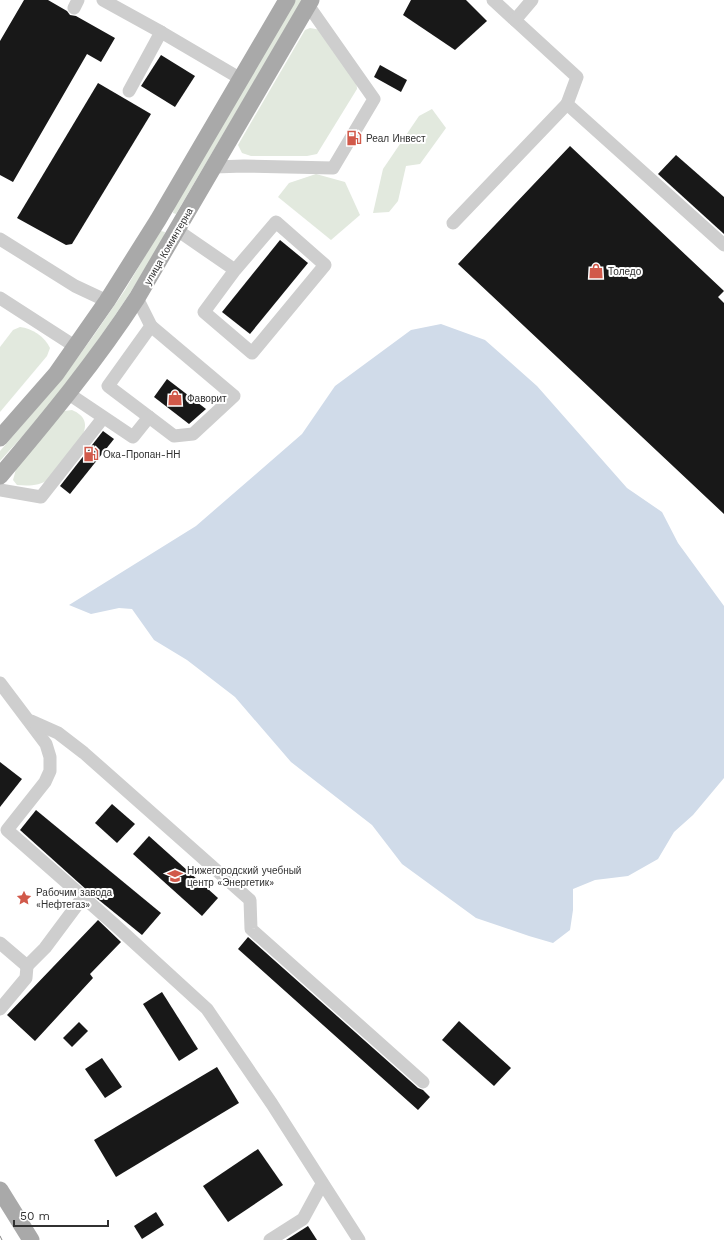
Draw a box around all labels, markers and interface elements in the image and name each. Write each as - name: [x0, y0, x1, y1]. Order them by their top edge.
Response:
- fuel station icon: Реал Инвест: [345, 129, 363, 147]
- place label: Реал Инвест: [366, 133, 426, 144]
- street label: улица Коминтерна: [142, 205, 195, 287]
- shop icon: Толедо: [587, 262, 605, 280]
- place label: Толедо: [608, 266, 642, 277]
- shop icon: Фаворит: [166, 389, 184, 407]
- place label: Фаворит: [187, 393, 227, 404]
- fuel station icon: Ока-Пропан-НН: [82, 445, 100, 463]
- place label: Ока-Пропан-НН: [103, 449, 180, 460]
- place label: Нижегородский учебный центр «Энергетик»: [187, 865, 301, 888]
- school or university icon: Нижегородский учебный центр «Энергетик»: [166, 867, 184, 885]
- place label: Рабочим завода «Нефтегаз»: [36, 887, 113, 910]
- place icon: Рабочим завода «Нефтегаз»: [15, 889, 33, 907]
- scale bar: [14, 1202, 108, 1228]
- text: 50 m: [20, 1209, 50, 1223]

